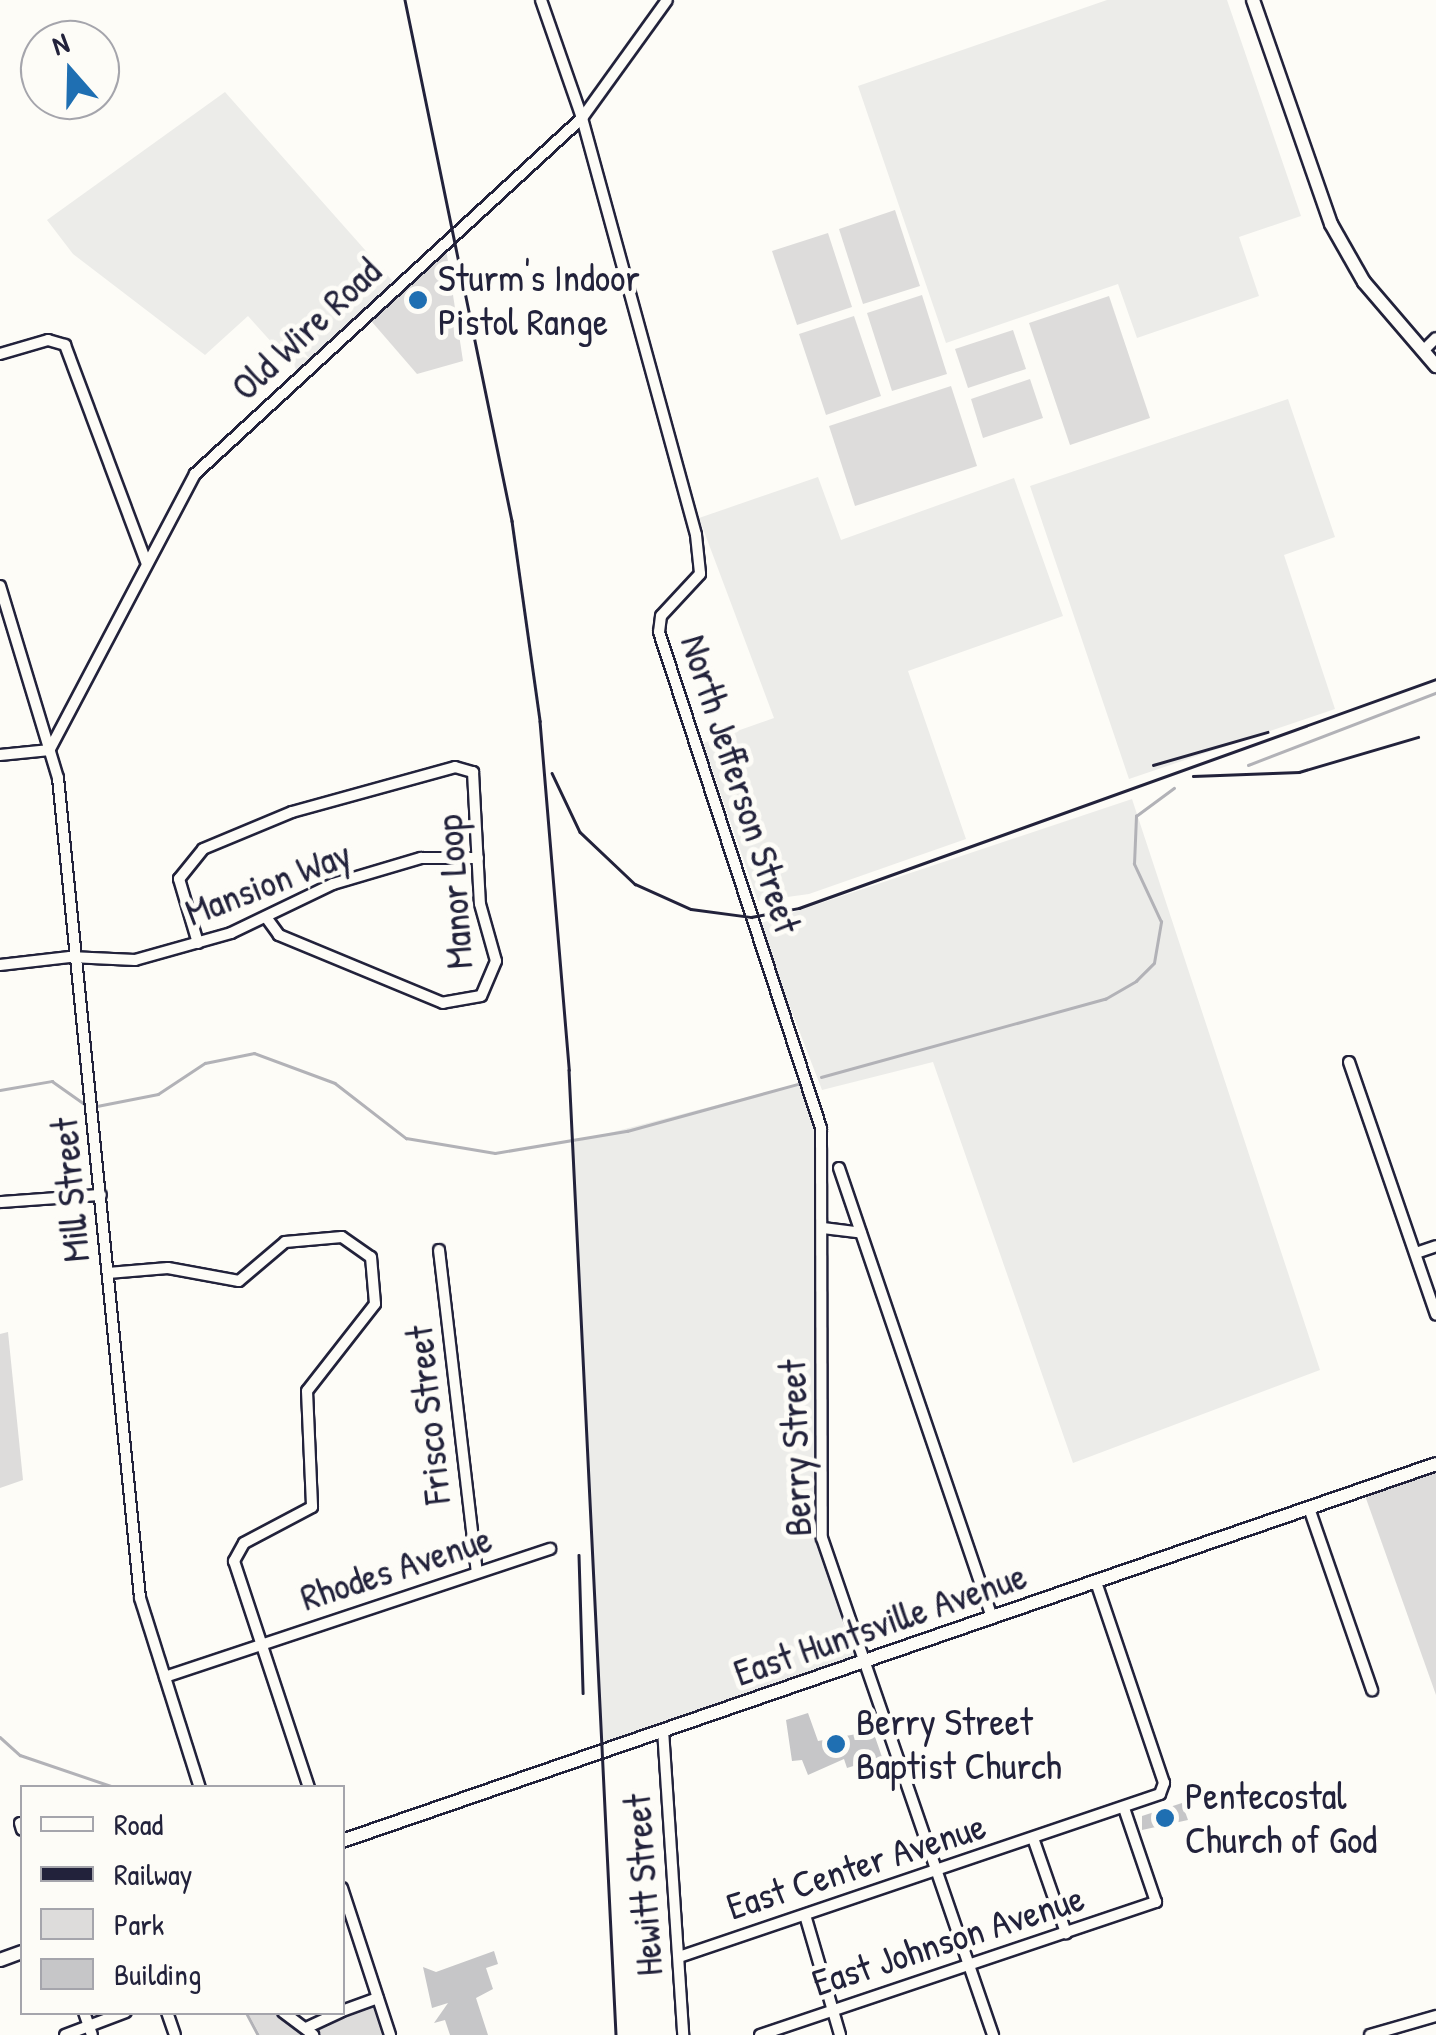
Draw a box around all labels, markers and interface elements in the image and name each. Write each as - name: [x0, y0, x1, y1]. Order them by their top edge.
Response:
- north arrow: [20, 20, 120, 120]
- text: N: [47, 23, 74, 64]
- street label: Old Wire Road: [222, 248, 390, 410]
- place label: Sturm's Indoor Pistol Range: [438, 255, 640, 344]
- marker: Sturm's Indoor Pistol Range: [407, 289, 429, 311]
- street label: North Jefferson Street: [671, 629, 811, 939]
- street label: Manor Loop: [426, 813, 482, 971]
- street label: Mansion Way: [179, 831, 357, 935]
- street label: Mill Street: [41, 1116, 99, 1264]
- street label: Frisco Street: [396, 1323, 460, 1507]
- street label: Berry Street: [769, 1359, 821, 1537]
- street label: Rhodes Avenue: [295, 1516, 497, 1620]
- street label: East Huntsville Avenue: [728, 1553, 1032, 1695]
- place label: Berry Street Baptist Church: [856, 1699, 1062, 1788]
- marker: Berry Street Baptist Church: [825, 1733, 847, 1755]
- place label: Pentecostal Church of God: [1185, 1773, 1377, 1862]
- legend: [20, 1785, 345, 2015]
- street label: Hewitt Street: [614, 1792, 672, 1978]
- street label: East Center Avenue: [721, 1803, 991, 1929]
- text: Road: [114, 1804, 163, 1844]
- marker: Pentecostal Church of God: [1154, 1807, 1176, 1829]
- text: Railway: [114, 1854, 192, 1894]
- street label: East Johnson Avenue: [806, 1875, 1090, 2005]
- text: Park: [114, 1904, 164, 1944]
- text: Building: [114, 1954, 201, 1994]

